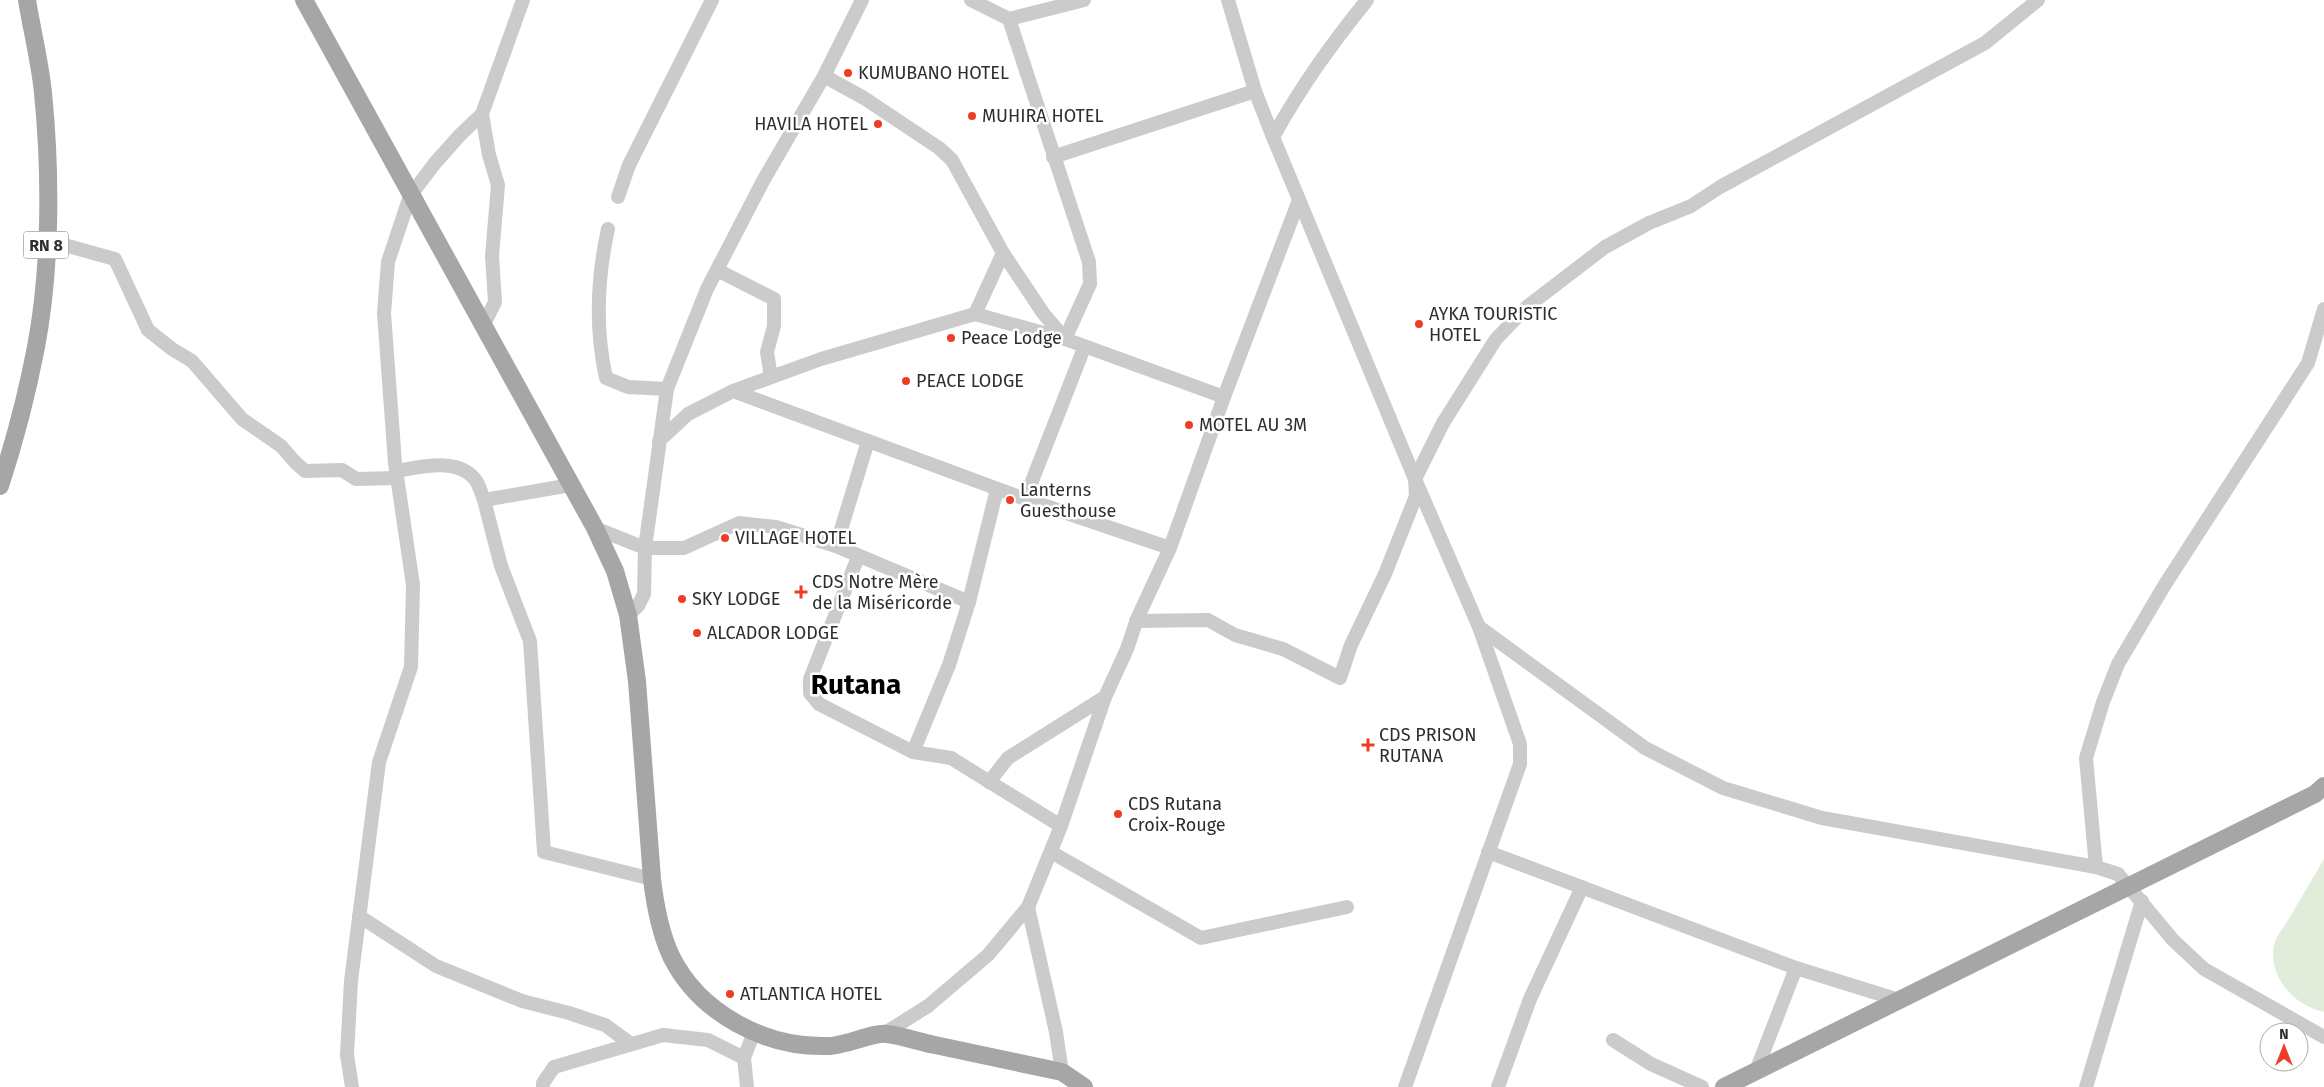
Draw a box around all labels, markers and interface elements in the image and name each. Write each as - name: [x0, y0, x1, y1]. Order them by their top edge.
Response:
- place label: KUMUBANO HOTEL: [858, 62, 1009, 84]
- marker: KUMUBANO HOTEL: [842, 67, 854, 79]
- place label: MUHIRA HOTEL: [982, 105, 1103, 127]
- marker: MUHIRA HOTEL: [966, 110, 978, 122]
- place label: HAVILA HOTEL: [754, 113, 868, 135]
- marker: HAVILA HOTEL: [872, 118, 884, 130]
- road number: RN 8: [23, 232, 68, 258]
- place label: AYKA TOURISTIC HOTEL: [1429, 303, 1557, 346]
- marker: AYKA TOURISTIC HOTEL: [1413, 318, 1425, 330]
- place label: Peace Lodge: [961, 327, 1062, 349]
- marker: Peace Lodge: [945, 332, 957, 344]
- place label: PEACE LODGE: [916, 370, 1024, 392]
- marker: PEACE LODGE: [900, 375, 912, 387]
- place label: MOTEL AU 3M: [1199, 414, 1307, 436]
- marker: MOTEL AU 3M: [1183, 419, 1195, 431]
- place label: Lanterns Guesthouse: [1020, 479, 1116, 522]
- marker: Lanterns Guesthouse: [1004, 494, 1016, 506]
- place label: VILLAGE HOTEL: [735, 527, 856, 549]
- marker: VILLAGE HOTEL: [719, 532, 731, 544]
- place label: CDS Notre Mère de la Miséricorde: [812, 571, 952, 614]
- marker: CDS Notre Mère de la Miséricorde: [794, 585, 808, 599]
- place label: SKY LODGE: [692, 588, 780, 610]
- marker: SKY LODGE: [676, 593, 688, 605]
- place label: ALCADOR LODGE: [707, 622, 839, 644]
- marker: ALCADOR LODGE: [691, 627, 703, 639]
- district label: Rutana: [811, 668, 901, 701]
- place label: CDS PRISON RUTANA: [1379, 724, 1476, 767]
- marker: CDS PRISON RUTANA: [1361, 738, 1375, 752]
- place label: CDS Rutana Croix-Rouge: [1128, 793, 1226, 836]
- marker: CDS Rutana Croix-Rouge: [1112, 808, 1124, 820]
- place label: ATLANTICA HOTEL: [740, 983, 882, 1005]
- marker: ATLANTICA HOTEL: [724, 988, 736, 1000]
- north arrow: [2259, 1022, 2309, 1072]
- text: N: [2279, 1026, 2289, 1043]

